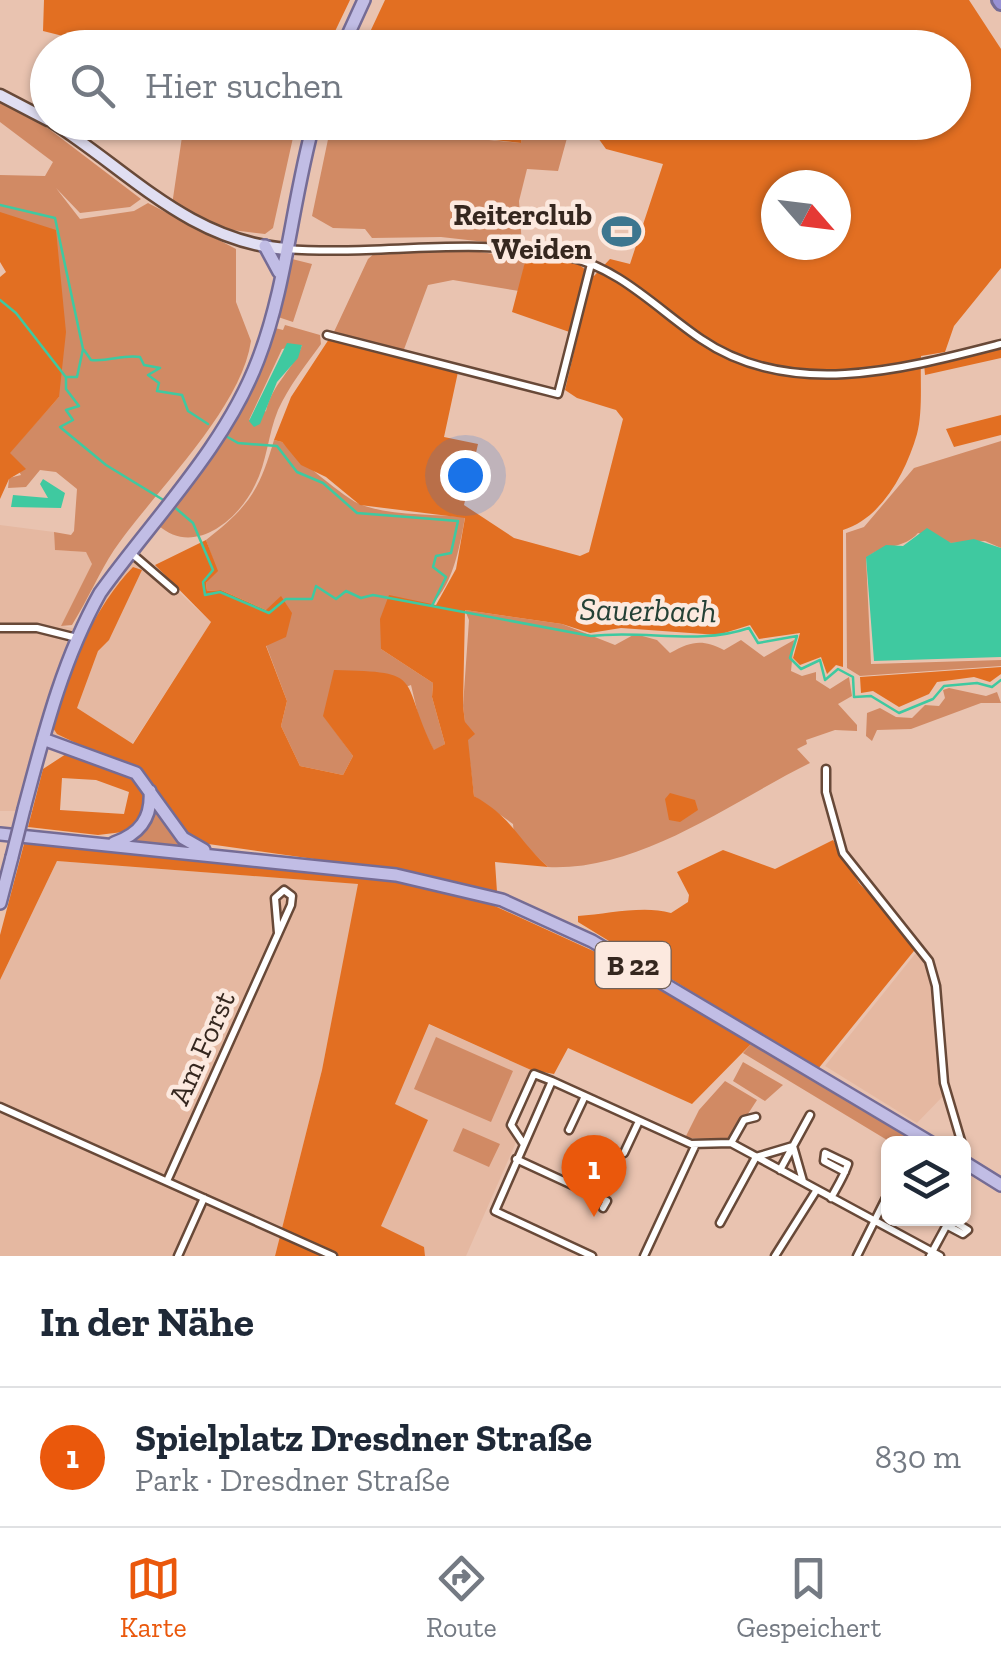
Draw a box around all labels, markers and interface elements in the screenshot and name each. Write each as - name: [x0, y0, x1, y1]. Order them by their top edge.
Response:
- search box: [30, 30, 971, 140]
- icon: search: [65, 58, 120, 113]
- text: Hier suchen: [145, 62, 343, 108]
- north arrow: [761, 170, 851, 260]
- place label: Reiterclub Weiden: [453, 197, 592, 267]
- sports icon: Reiterclub Weiden: [601, 211, 643, 253]
- your location: [440, 450, 491, 501]
- water label: Sauerbach: [579, 590, 717, 630]
- road number: B 22: [596, 942, 670, 988]
- street label: Am Forst: [161, 986, 243, 1110]
- pin: 1: [562, 1134, 626, 1217]
- map controls: [881, 1136, 971, 1226]
- button: layers: [881, 1136, 971, 1226]
- text: In der Nähe: [40, 1296, 254, 1347]
- text: Spielplatz Dresdner Straße: [135, 1415, 592, 1461]
- text: 1: [66, 1438, 79, 1476]
- text: 830 m: [875, 1438, 961, 1476]
- text: Park · Dresdner Straße: [135, 1461, 450, 1499]
- tab: Karte: [120, 1551, 187, 1644]
- tab: Route: [426, 1551, 497, 1644]
- tab: Gespeichert: [736, 1551, 881, 1644]

